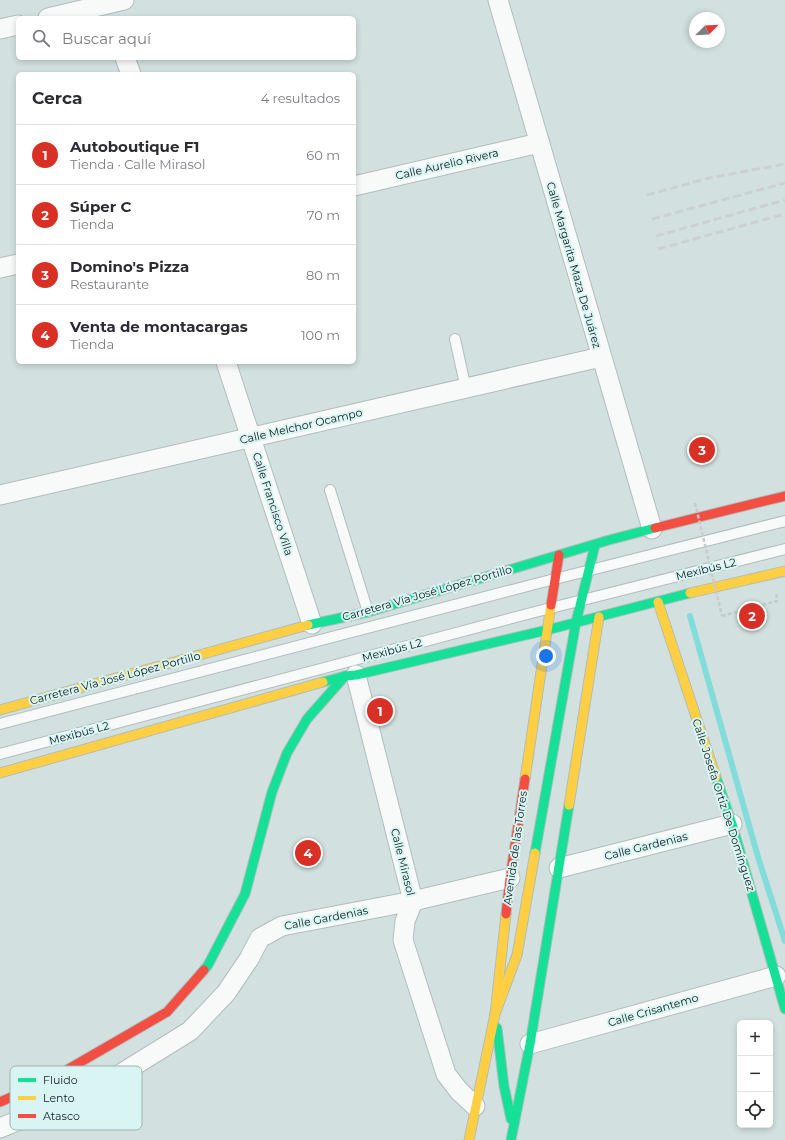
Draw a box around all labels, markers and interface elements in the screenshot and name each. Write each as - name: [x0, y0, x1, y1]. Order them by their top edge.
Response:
- north arrow: [689, 12, 725, 48]
- search box: [16, 16, 356, 60]
- icon: search: [30, 27, 52, 49]
- text: Buscar aquí: [62, 29, 151, 48]
- text: Cerca: [32, 88, 82, 108]
- text: 4 resultados: [261, 90, 340, 106]
- text: Autoboutique F1: [70, 137, 199, 156]
- street label: Calle Aurelio Rivera: [394, 145, 500, 183]
- text: 1: [42, 147, 48, 163]
- text: 60 m: [306, 147, 340, 163]
- text: Tienda · Calle Mirasol: [70, 156, 205, 172]
- street label: Calle Margarita Maza De Juárez: [544, 180, 605, 350]
- text: Súper C: [70, 197, 131, 216]
- text: 2: [41, 207, 49, 223]
- text: 70 m: [307, 207, 340, 223]
- text: Tienda: [70, 216, 114, 232]
- text: Domino's Pizza: [70, 257, 189, 276]
- text: 3: [41, 267, 49, 283]
- text: 80 m: [306, 267, 340, 283]
- text: Restaurante: [70, 276, 149, 292]
- text: Venta de montacargas: [70, 317, 248, 336]
- text: 4: [41, 327, 49, 343]
- text: 100 m: [301, 327, 340, 343]
- text: Tienda: [70, 336, 114, 352]
- street label: Calle Melchor Ocampo: [238, 405, 364, 447]
- pin: 3: [689, 435, 715, 465]
- street label: Calle Francisco Villa: [250, 451, 296, 557]
- street label: Mexibús L2: [674, 555, 738, 583]
- street label: Carretera Vía José López Portillo: [340, 562, 514, 624]
- pin: 2: [739, 601, 765, 631]
- street label: Mexibús L2: [360, 635, 424, 665]
- your location: [536, 646, 556, 666]
- street label: Carretera Vía José López Portillo: [28, 648, 202, 708]
- pin: 1: [367, 696, 393, 726]
- street label: Calle Josefa Ortiz De Domínguez: [689, 717, 759, 893]
- street label: Mexibús L2: [47, 718, 111, 748]
- street label: Avenida de las Torres: [500, 789, 530, 906]
- street label: Calle Mirasol: [388, 827, 418, 897]
- street label: Calle Gardenias: [603, 829, 690, 863]
- pin: 4: [295, 838, 321, 868]
- street label: Calle Gardenias: [283, 903, 370, 933]
- street label: Calle Crisantemo: [606, 990, 700, 1030]
- map controls: [737, 1020, 773, 1128]
- button: +: [737, 1020, 773, 1056]
- button: −: [737, 1056, 773, 1092]
- legend: [10, 1066, 142, 1130]
- text: Fluido: [43, 1073, 78, 1087]
- text: Lento: [43, 1091, 75, 1105]
- button: locate: [737, 1092, 773, 1128]
- text: Atasco: [43, 1109, 80, 1123]

